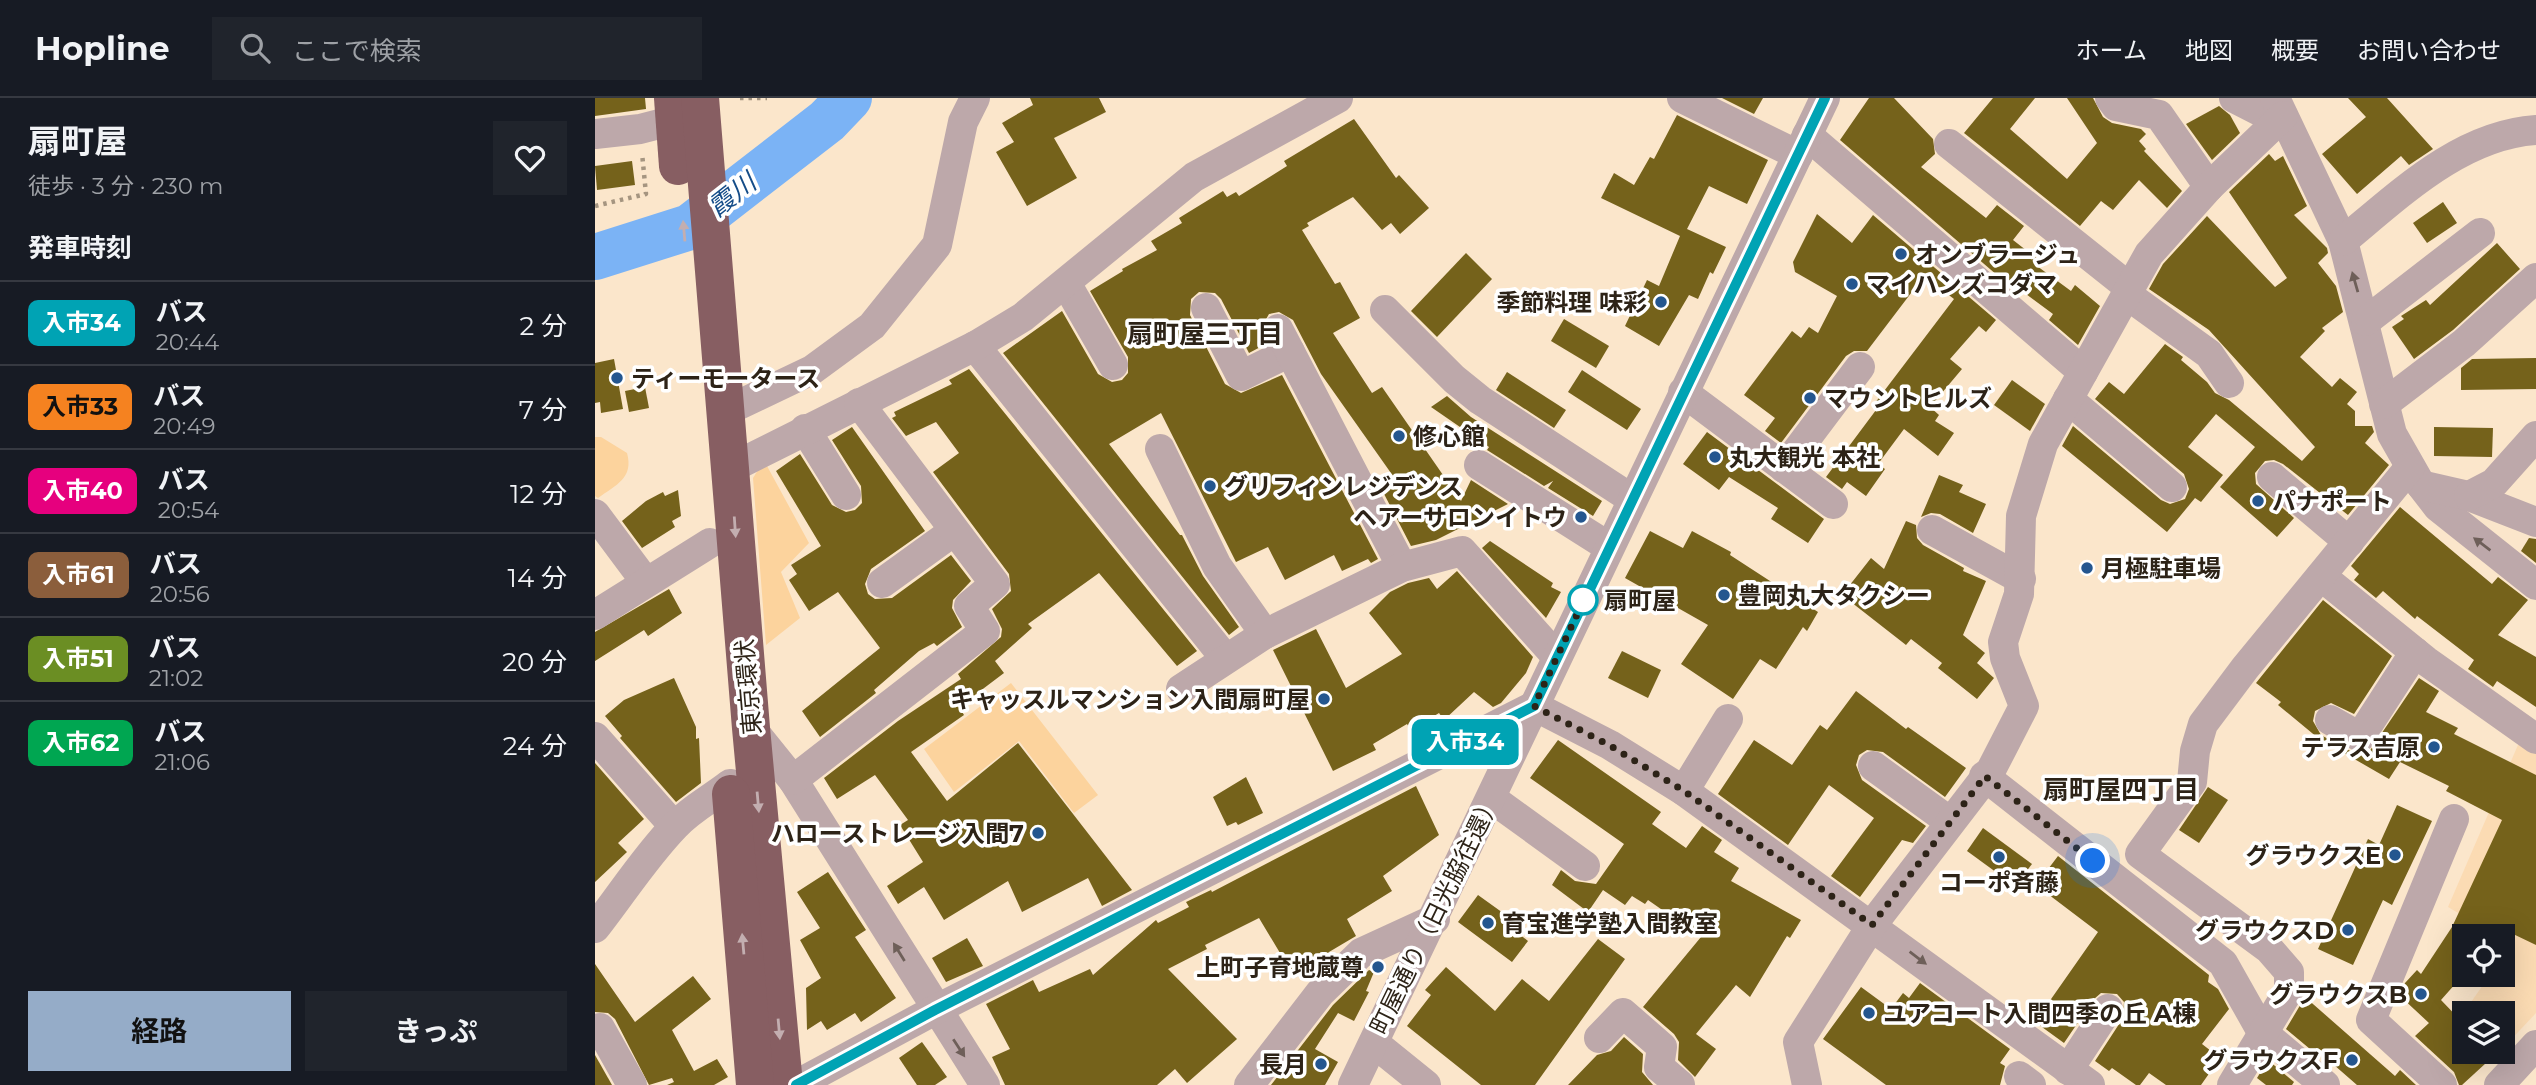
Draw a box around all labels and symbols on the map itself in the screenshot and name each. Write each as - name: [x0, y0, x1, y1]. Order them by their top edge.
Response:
- water label: 霞川: [702, 165, 765, 224]
- one-way arrow: [678, 219, 689, 241]
- place label: オンブラージュ: [1915, 240, 2080, 269]
- marker: オンブラージュ: [1893, 246, 1909, 262]
- place label: マイハンズコダマ: [1866, 270, 2057, 299]
- one-way arrow: [2349, 270, 2360, 292]
- marker: マイハンズコダマ: [1844, 276, 1860, 292]
- place label: 季節料理 味彩: [1496, 288, 1647, 317]
- marker: 季節料理 味彩: [1653, 294, 1669, 310]
- district label: 扇町屋三丁目: [1127, 318, 1283, 350]
- place label: ティーモータース: [631, 364, 820, 393]
- marker: ティーモータース: [609, 370, 625, 386]
- place label: マウントヒルズ: [1824, 384, 1992, 413]
- marker: マウントヒルズ: [1802, 390, 1818, 406]
- place label: 修心館: [1413, 422, 1485, 451]
- marker: 修心館: [1391, 428, 1407, 444]
- place label: 丸大観光 本社: [1729, 443, 1880, 472]
- marker: 丸大観光 本社: [1707, 449, 1723, 465]
- place label: グリフィンレジデンス: [1224, 472, 1463, 501]
- marker: グリフィンレジデンス: [1202, 478, 1218, 494]
- place label: パナポート: [2272, 487, 2392, 516]
- marker: パナポート: [2250, 493, 2266, 509]
- place label: ヘアーサロンイトウ: [1353, 503, 1567, 532]
- marker: ヘアーサロンイトウ: [1573, 509, 1589, 525]
- one-way arrow: [730, 516, 741, 538]
- one-way arrow: [2472, 537, 2491, 551]
- place label: 月極駐車場: [2101, 554, 2221, 583]
- marker: 月極駐車場: [2079, 560, 2095, 576]
- place label: 豊岡丸大タクシー: [1738, 581, 1930, 610]
- marker: 扇町屋: [1568, 585, 1598, 615]
- place label: 扇町屋: [1604, 586, 1676, 615]
- marker: 豊岡丸大タクシー: [1716, 587, 1732, 603]
- street label: 東京環状: [729, 638, 767, 736]
- place label: キャッスルマンション入間扇町屋: [950, 685, 1310, 714]
- marker: キャッスルマンション入間扇町屋: [1316, 691, 1332, 707]
- line badge: 入市34: [1416, 719, 1514, 765]
- place label: テラス吉原: [2300, 733, 2420, 762]
- marker: テラス吉原: [2426, 739, 2442, 755]
- district label: 扇町屋四丁目: [2043, 774, 2199, 806]
- street label: 町屋通り（日光脇往還）: [1364, 789, 1506, 1039]
- one-way arrow: [753, 791, 764, 813]
- place label: ハローストレージ入間7: [771, 819, 1024, 848]
- marker: ハローストレージ入間7: [1030, 825, 1046, 841]
- place label: グラウクスE: [2246, 841, 2381, 870]
- your location: [2075, 843, 2110, 878]
- marker: グラウクスE: [2387, 847, 2403, 863]
- marker: コーポ斉藤: [1991, 849, 2007, 865]
- place label: コーポ斉藤: [1939, 868, 2059, 897]
- place label: 育宝進学塾入間教室: [1502, 909, 1718, 938]
- marker: 育宝進学塾入間教室: [1480, 915, 1496, 931]
- place label: グラウクスD: [2195, 916, 2334, 945]
- marker: グラウクスD: [2340, 922, 2356, 938]
- one-way arrow: [737, 933, 748, 955]
- one-way arrow: [893, 943, 906, 962]
- one-way arrow: [1908, 951, 1926, 966]
- place label: 上町子育地蔵尊: [1196, 953, 1364, 982]
- marker: 上町子育地蔵尊: [1370, 959, 1386, 975]
- place label: グラウクスB: [2269, 980, 2407, 1009]
- marker: グラウクスB: [2413, 986, 2429, 1002]
- place label: ユアコート入間四季の丘 A棟: [1883, 999, 2196, 1028]
- marker: ユアコート入間四季の丘 A棟: [1861, 1005, 1877, 1021]
- one-way arrow: [774, 1018, 785, 1040]
- one-way arrow: [953, 1038, 966, 1058]
- place label: グラウクスF: [2203, 1046, 2338, 1075]
- place label: 長月: [1259, 1050, 1307, 1079]
- marker: グラウクスF: [2344, 1052, 2360, 1068]
- marker: 長月: [1313, 1056, 1329, 1072]

